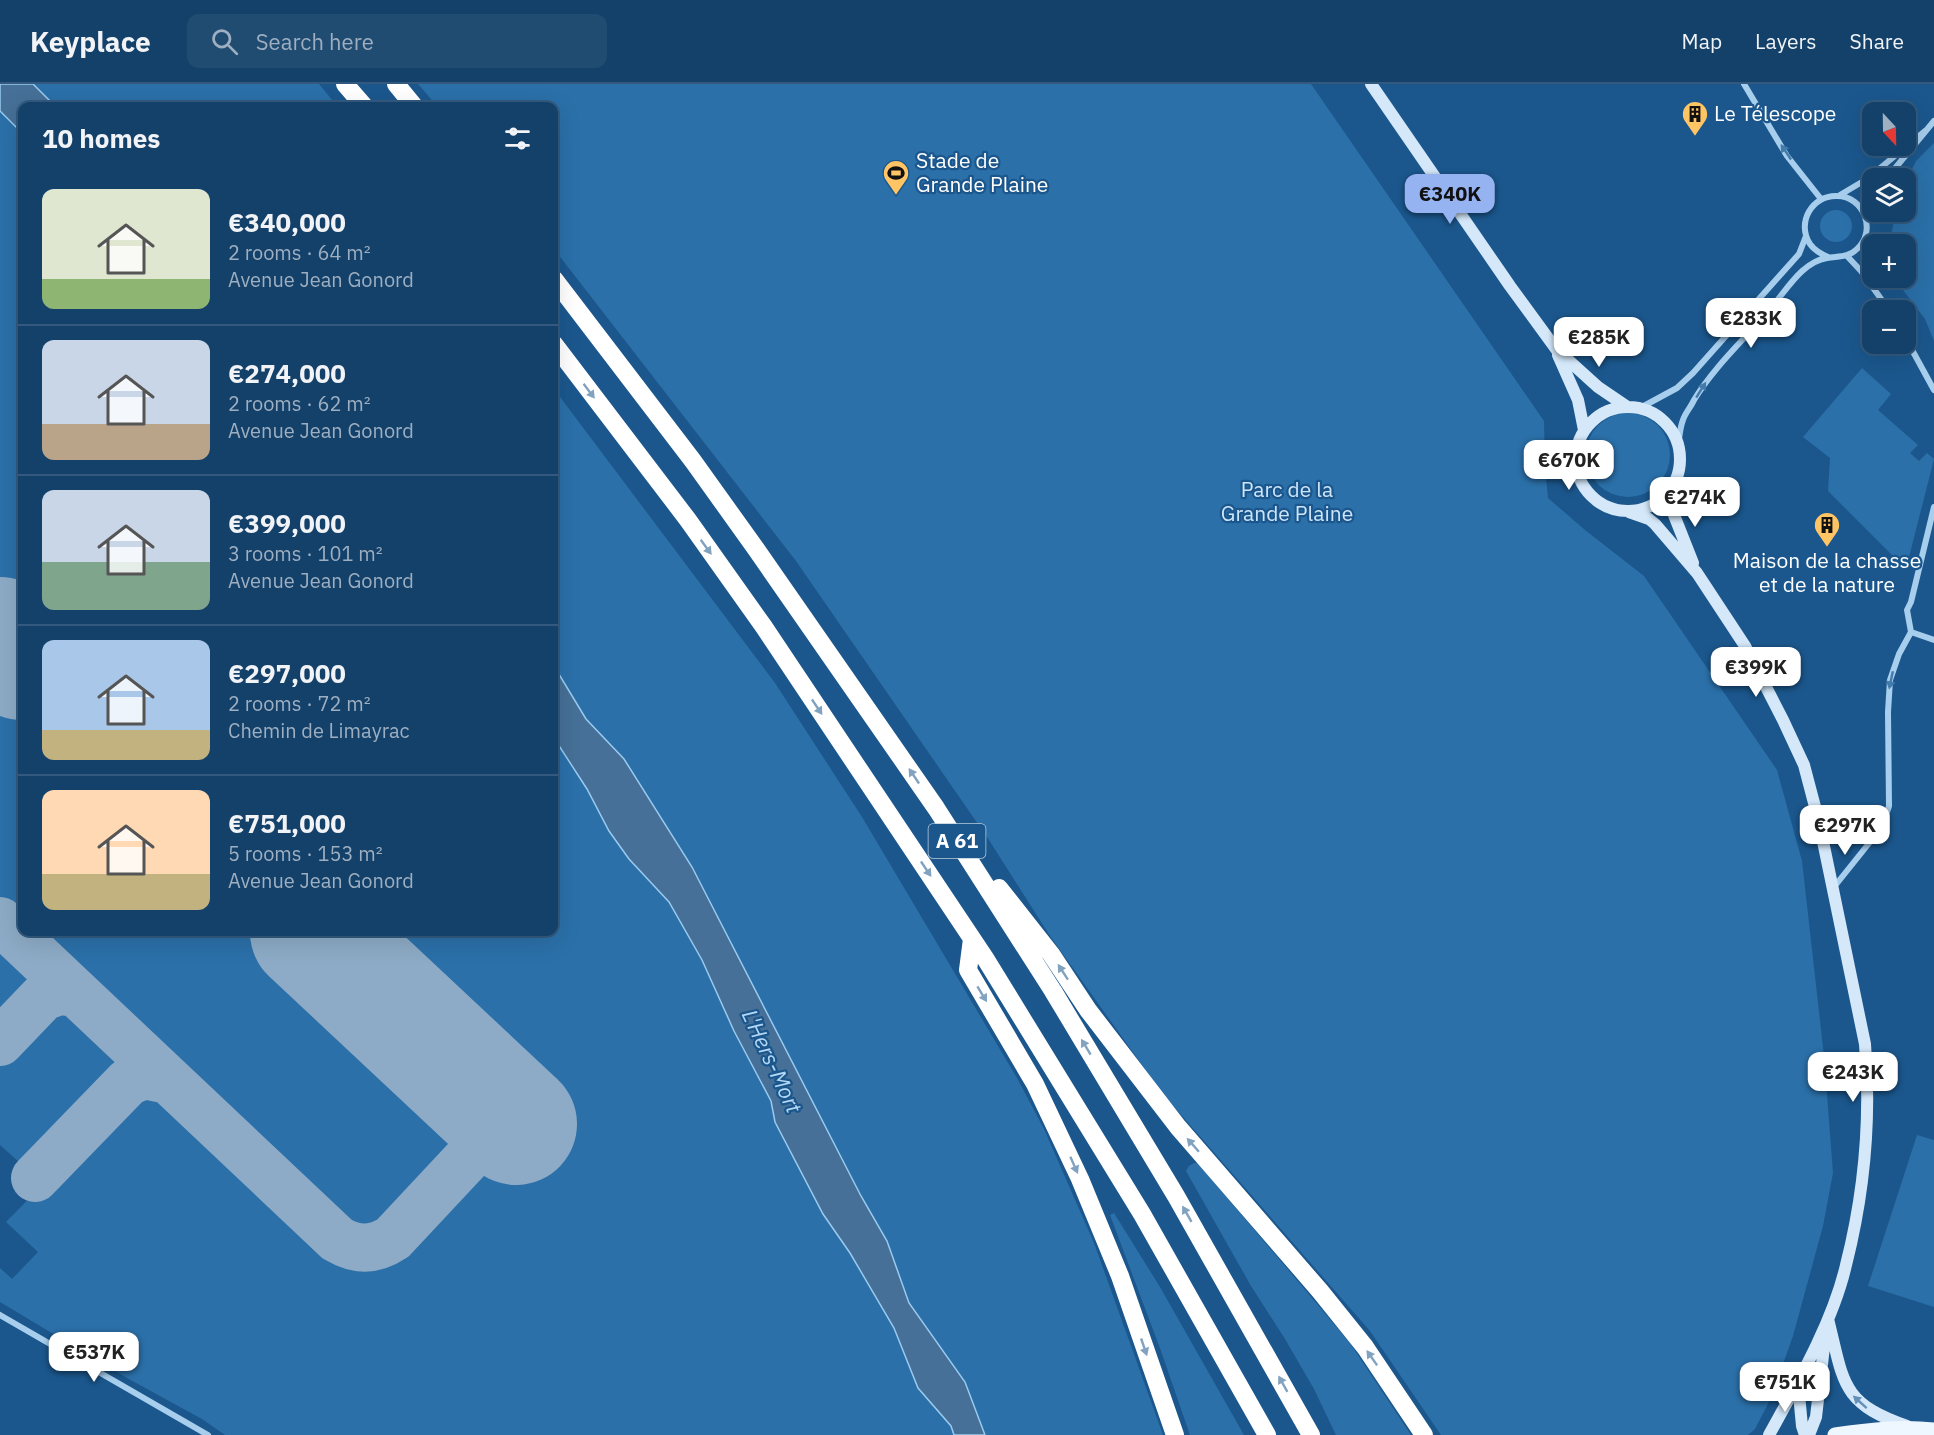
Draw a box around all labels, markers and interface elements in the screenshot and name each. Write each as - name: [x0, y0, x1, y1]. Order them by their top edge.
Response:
- search box: [187, 14, 607, 68]
- text: Keyplace: [30, 23, 151, 60]
- icon: search: [208, 25, 241, 58]
- text: Search here: [256, 27, 374, 56]
- text: Map: [1682, 27, 1722, 55]
- text: Layers: [1755, 27, 1817, 55]
- text: Share: [1850, 27, 1904, 55]
- building icon: Le Télescope: [1680, 99, 1710, 137]
- place label: Le Télescope: [1714, 99, 1836, 127]
- north arrow: [1862, 102, 1916, 156]
- map controls: [1862, 102, 1916, 354]
- text: 10 homes: [42, 121, 160, 155]
- icon: filters: [501, 122, 534, 155]
- one-way arrow: [1780, 145, 1792, 161]
- place label: Stade de Grande Plaine: [916, 146, 1048, 198]
- sports icon: Stade de Grande Plaine: [881, 158, 911, 196]
- button: layers: [1862, 168, 1916, 222]
- pin: €340K: [1408, 174, 1492, 225]
- text: €340K: [1419, 180, 1481, 207]
- text: €340,000: [228, 205, 346, 239]
- icon: home: [90, 213, 162, 285]
- button: +: [1862, 234, 1916, 288]
- text: 2 rooms · 64 m²: [228, 239, 371, 266]
- text: Avenue Jean Gonord: [228, 266, 414, 293]
- pin: €283K: [1709, 298, 1793, 349]
- button: −: [1862, 300, 1916, 354]
- text: €283K: [1720, 304, 1782, 331]
- pin: €285K: [1557, 317, 1641, 368]
- text: €285K: [1568, 323, 1630, 350]
- text: €274,000: [228, 356, 346, 390]
- icon: home: [90, 364, 162, 436]
- one-way arrow: [583, 382, 595, 398]
- one-way arrow: [1695, 382, 1706, 398]
- text: 2 rooms · 62 m²: [228, 390, 371, 417]
- text: Avenue Jean Gonord: [228, 417, 414, 444]
- pin: €670K: [1527, 440, 1611, 491]
- text: €670K: [1538, 446, 1600, 473]
- park label: Parc de la Grande Plaine: [1221, 475, 1353, 527]
- pin: €274K: [1653, 477, 1737, 528]
- text: €274K: [1664, 483, 1726, 510]
- text: €399,000: [228, 506, 346, 540]
- building icon: Maison de la chasse et de la nature: [1812, 510, 1842, 548]
- icon: home: [90, 514, 162, 586]
- one-way arrow: [700, 538, 712, 554]
- text: 3 rooms · 101 m²: [228, 540, 383, 567]
- place label: Maison de la chasse et de la nature: [1733, 546, 1921, 598]
- text: Avenue Jean Gonord: [228, 567, 414, 594]
- pin: €399K: [1714, 647, 1798, 698]
- text: €399K: [1725, 653, 1787, 680]
- text: €297,000: [228, 656, 346, 690]
- icon: home: [90, 664, 162, 736]
- one-way arrow: [1886, 671, 1895, 690]
- text: 2 rooms · 72 m²: [228, 690, 371, 717]
- one-way arrow: [811, 699, 822, 715]
- text: Chemin de Limayrac: [228, 717, 410, 744]
- one-way arrow: [908, 769, 920, 785]
- pin: €297K: [1803, 805, 1887, 856]
- text: €751,000: [228, 806, 346, 840]
- text: €297K: [1814, 811, 1876, 838]
- icon: home: [90, 814, 162, 886]
- road number: A 61: [928, 824, 986, 858]
- text: 5 rooms · 153 m²: [228, 840, 383, 867]
- one-way arrow: [920, 861, 931, 877]
- text: Avenue Jean Gonord: [228, 867, 414, 894]
- one-way arrow: [1058, 964, 1069, 980]
- one-way arrow: [977, 986, 987, 1003]
- water label: L'Hers-Mort: [736, 1004, 809, 1118]
- one-way arrow: [1081, 1039, 1092, 1055]
- pin: €243K: [1811, 1052, 1895, 1103]
- text: €243K: [1822, 1058, 1884, 1085]
- one-way arrow: [1187, 1138, 1200, 1153]
- one-way arrow: [1069, 1157, 1079, 1175]
- one-way arrow: [1182, 1206, 1192, 1223]
- pin: €537K: [52, 1332, 136, 1383]
- text: €537K: [63, 1338, 125, 1365]
- one-way arrow: [1140, 1338, 1149, 1356]
- one-way arrow: [1366, 1351, 1378, 1367]
- pin: €751K: [1743, 1362, 1827, 1413]
- text: €751K: [1754, 1368, 1816, 1395]
- one-way arrow: [1278, 1375, 1288, 1392]
- one-way arrow: [1852, 1395, 1867, 1409]

